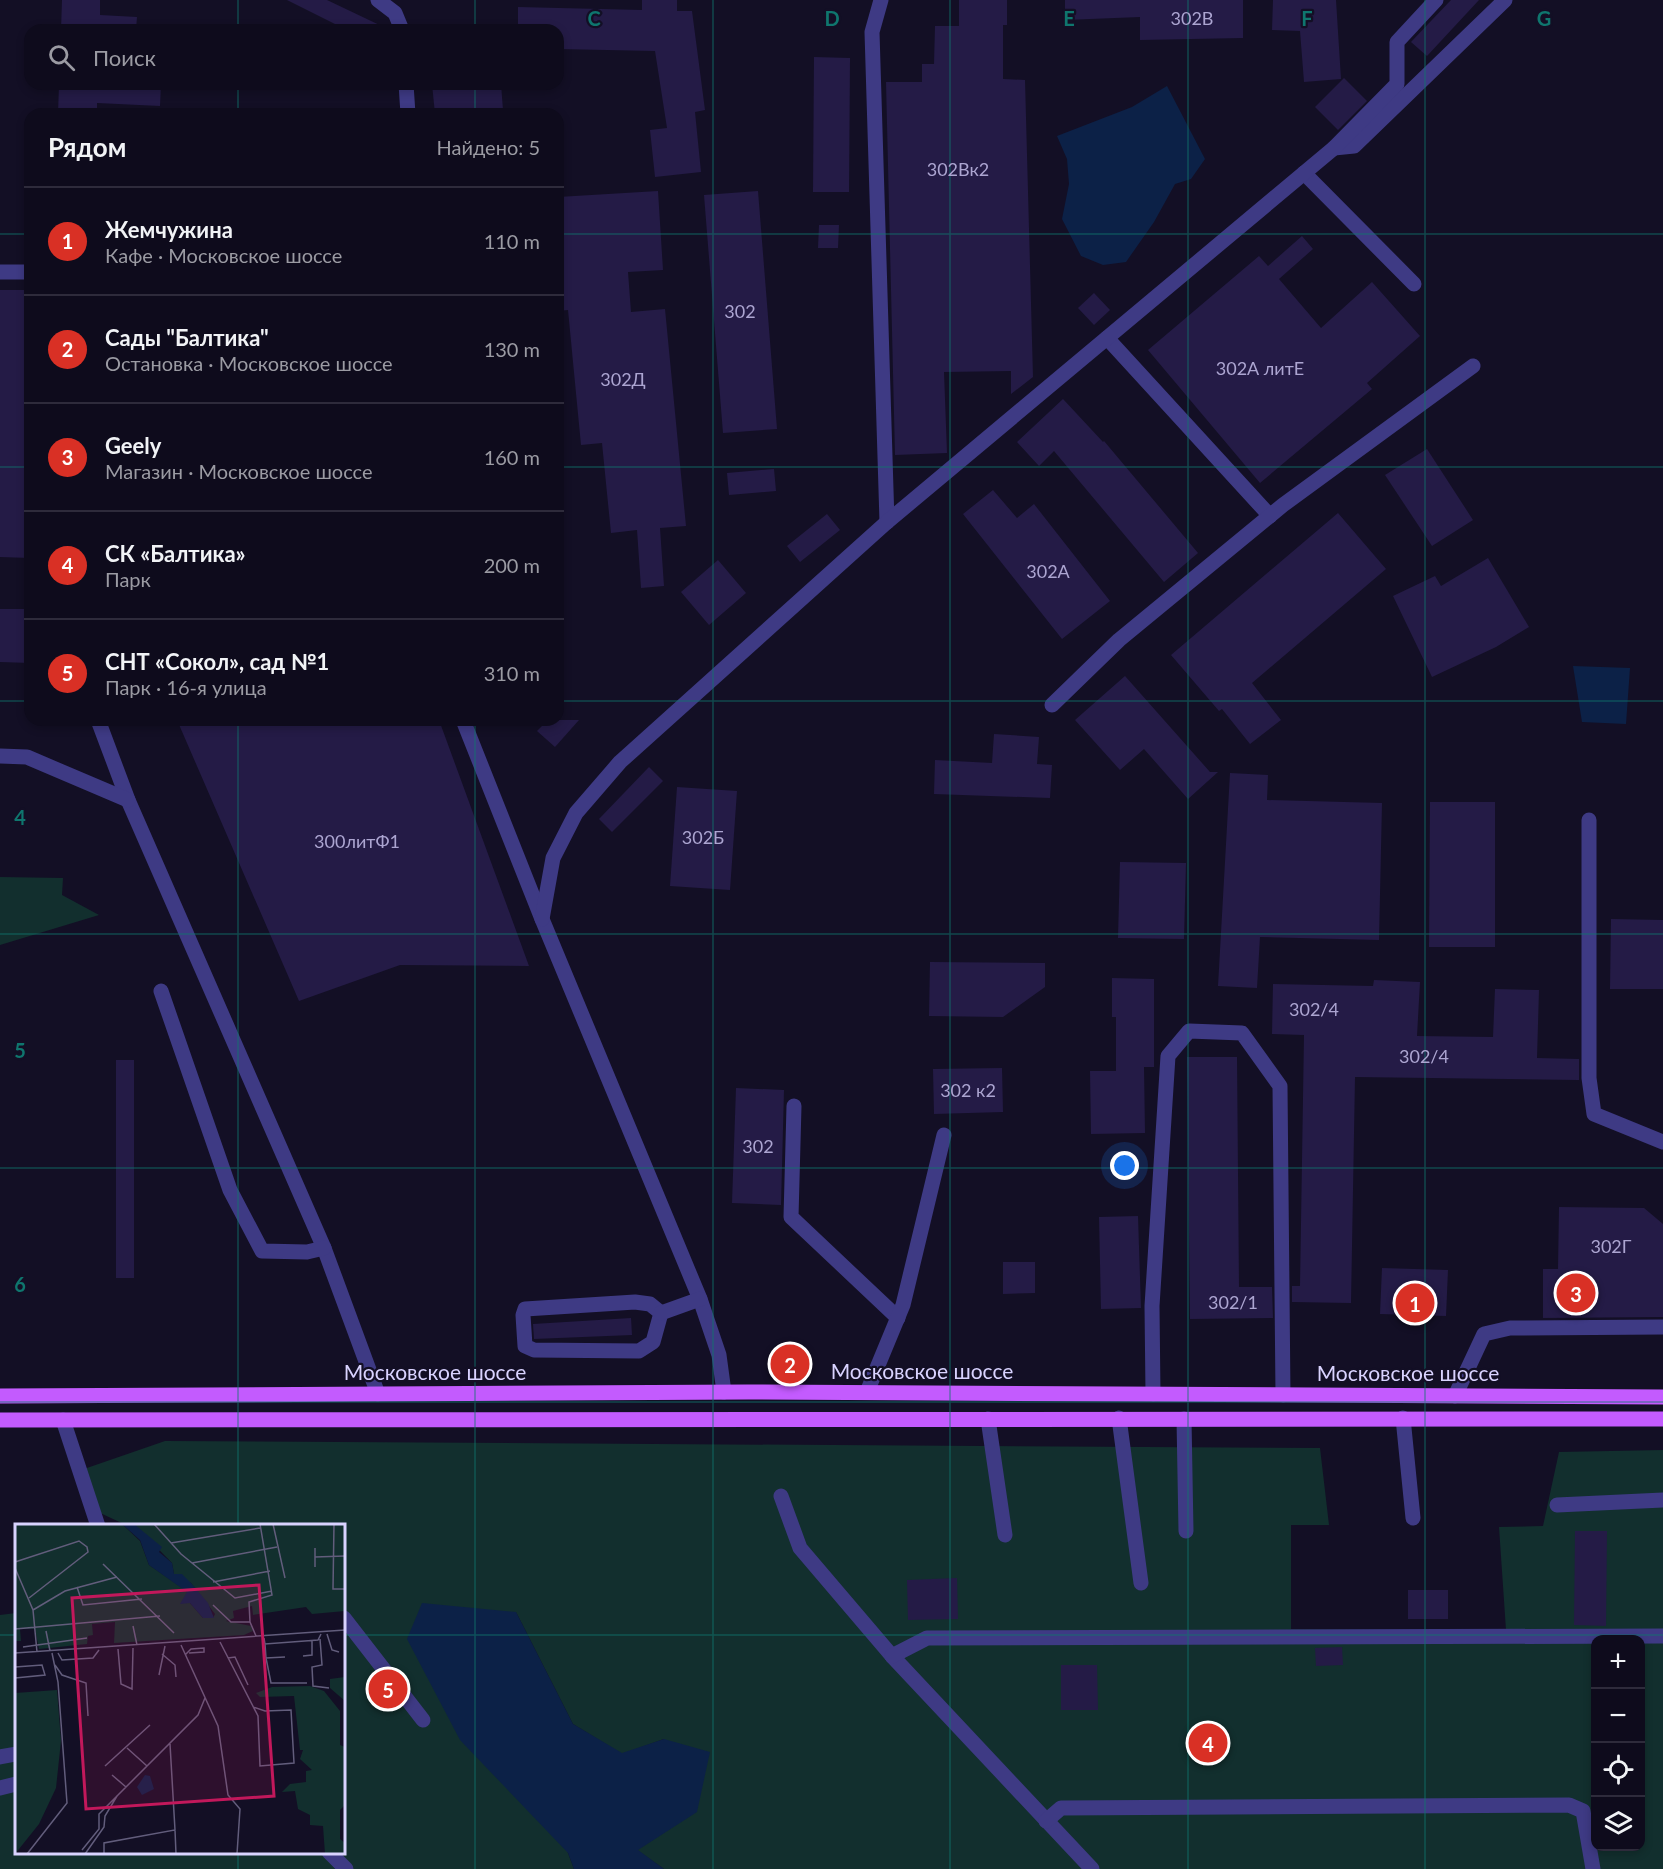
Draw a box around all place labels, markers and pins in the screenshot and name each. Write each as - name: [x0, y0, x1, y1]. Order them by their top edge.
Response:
- pin: 3: [1556, 1270, 1596, 1316]
- pin: 1: [1396, 1280, 1434, 1326]
- pin: 2: [770, 1342, 810, 1386]
- pin: 5: [368, 1666, 408, 1712]
- pin: 4: [1188, 1720, 1228, 1766]

